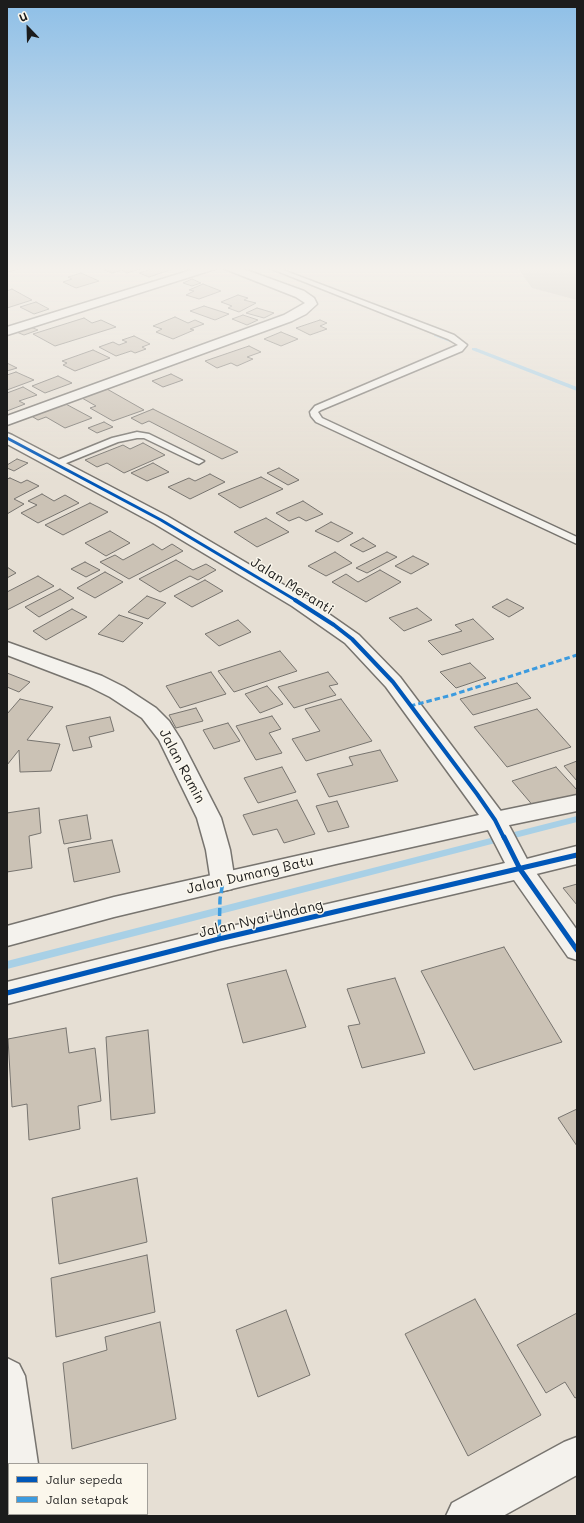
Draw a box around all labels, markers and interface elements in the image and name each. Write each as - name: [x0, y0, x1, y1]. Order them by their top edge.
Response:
- north arrow: [8, 8, 48, 48]
- text: U: [17, 8, 30, 25]
- street label: Jalan Meranti: [247, 554, 337, 618]
- street label: Jalan Ramin: [155, 726, 209, 806]
- street label: Jalan Dumang Batu: [185, 852, 315, 898]
- street label: Jalan Nyai Undang: [197, 897, 325, 941]
- legend: [8, 1463, 148, 1515]
- text: Jalur sepeda: [46, 1471, 123, 1487]
- text: Jalan setapak: [46, 1491, 128, 1507]

